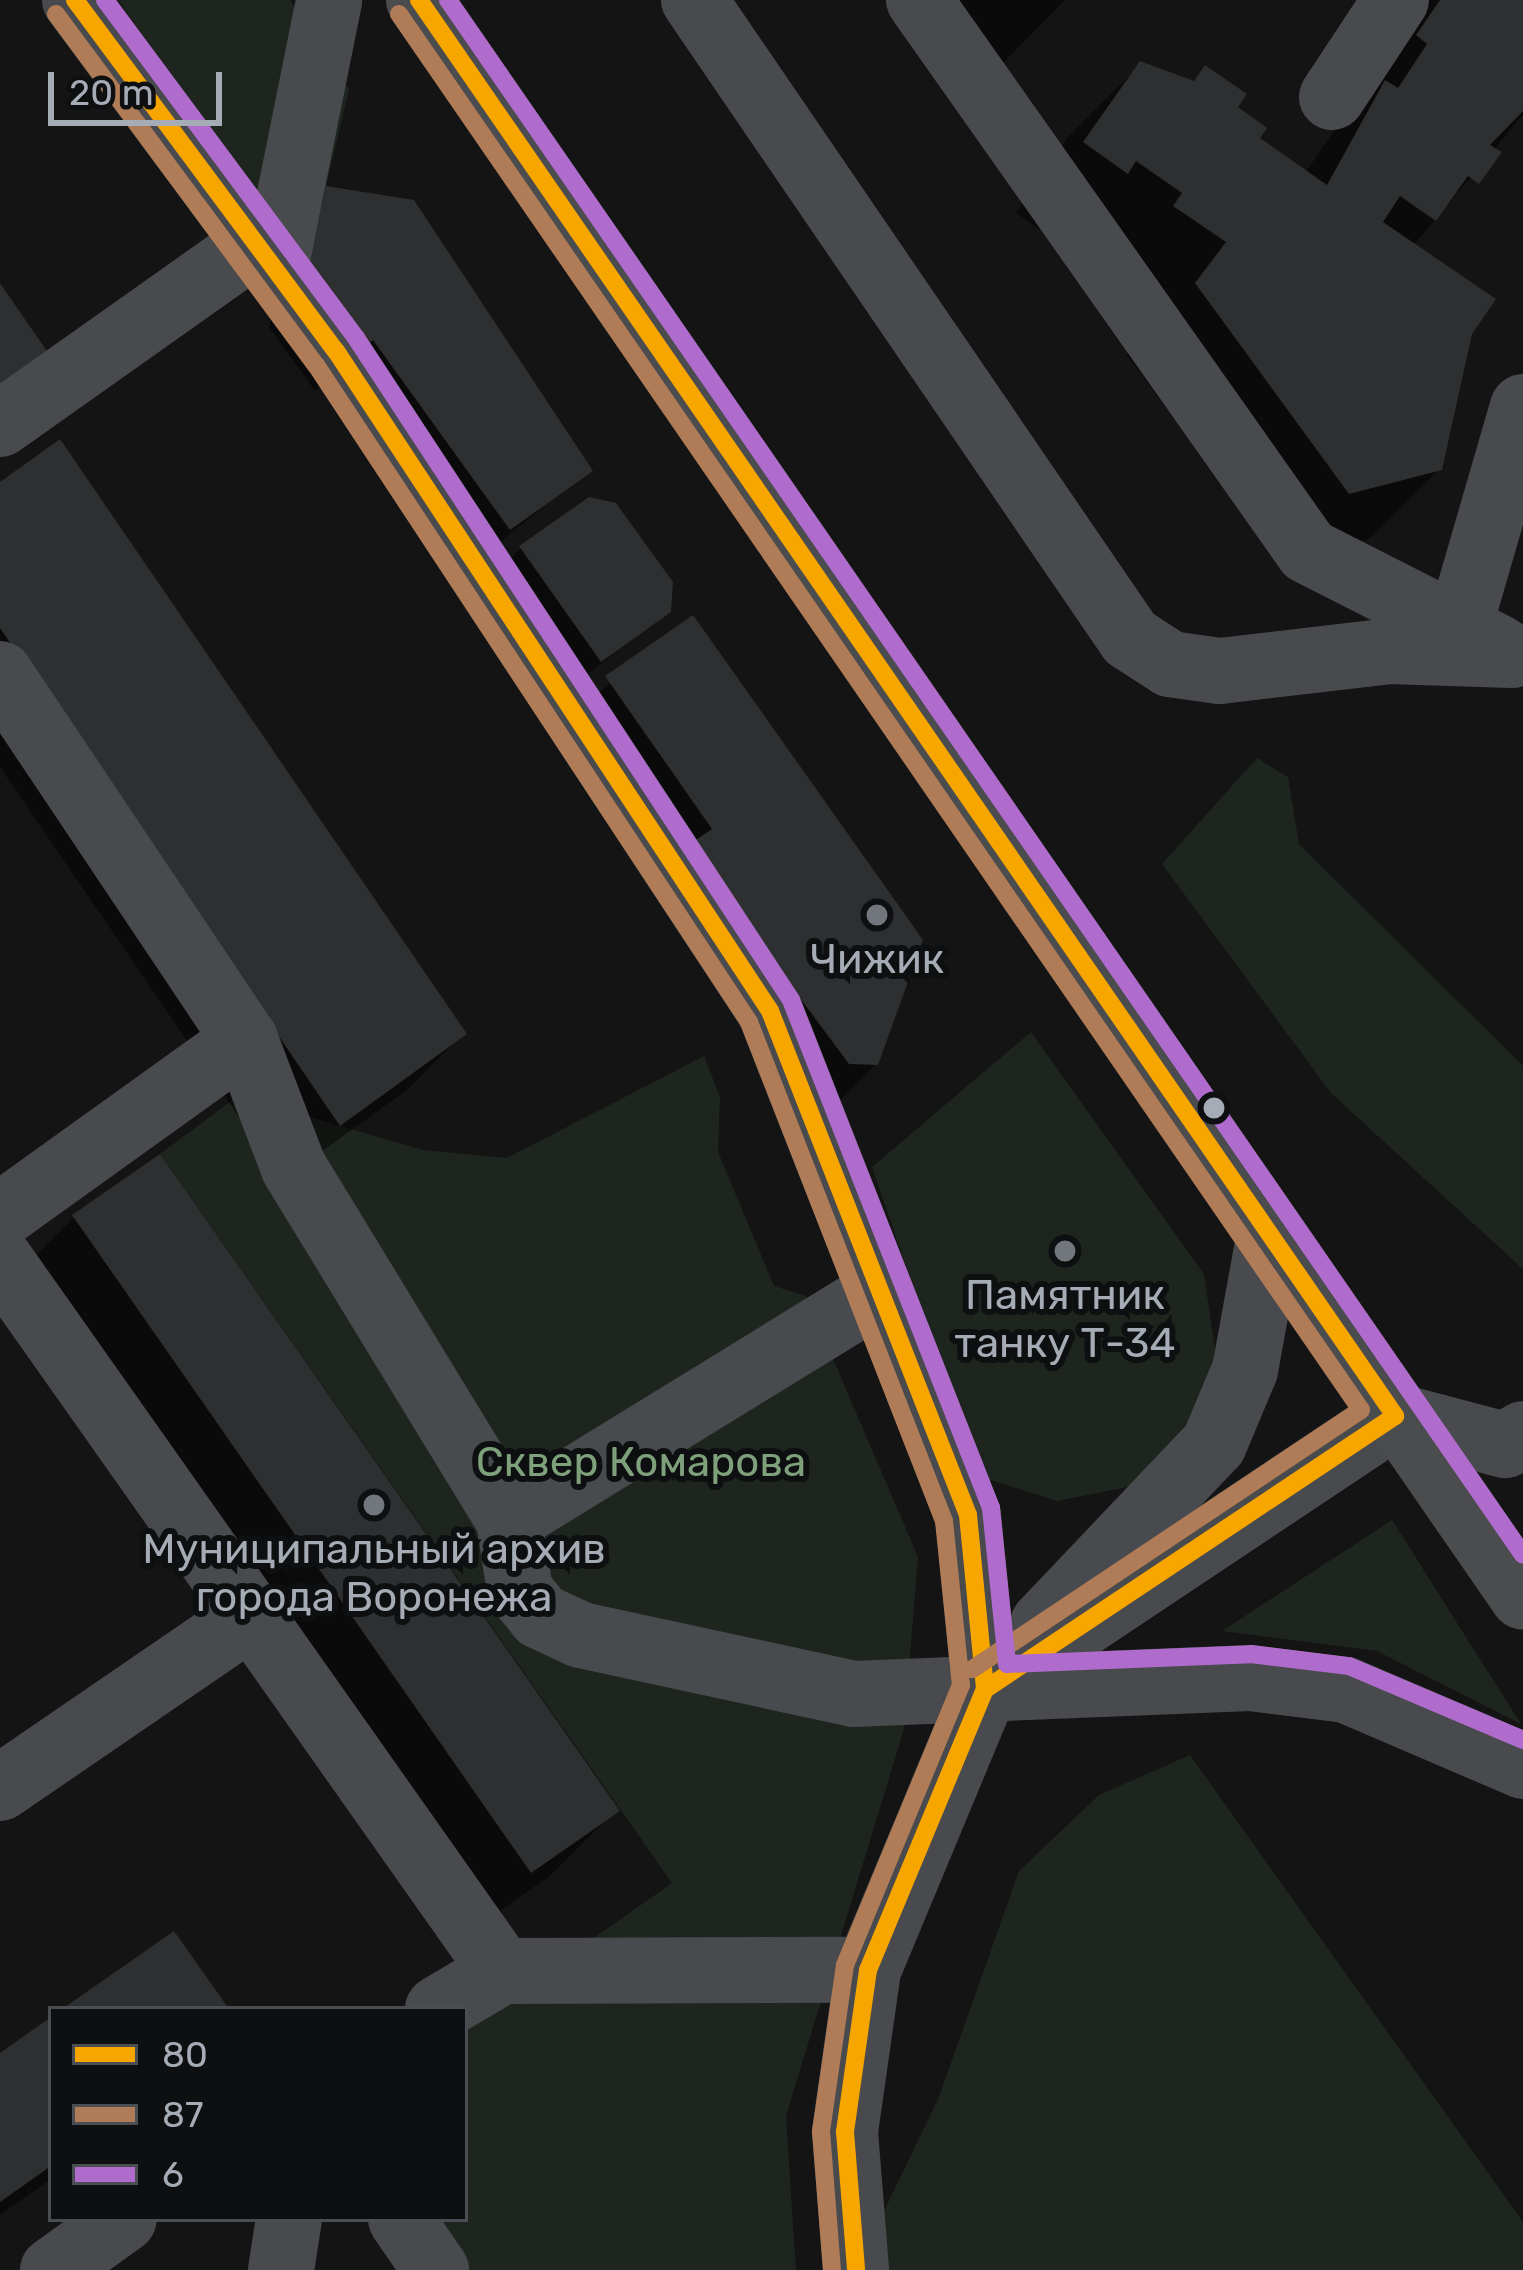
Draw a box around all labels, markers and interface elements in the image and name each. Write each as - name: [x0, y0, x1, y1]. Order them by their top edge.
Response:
- scale bar: [54, 48, 228, 122]
- text: 20 m: [69, 71, 154, 114]
- marker: Чижик: [864, 902, 890, 928]
- place label: Чижик: [810, 934, 944, 984]
- unlabelled marker: [1203, 1097, 1225, 1119]
- marker: Памятник танку Т-34: [1052, 1238, 1078, 1264]
- place label: Памятник танку Т-34: [954, 1270, 1176, 1368]
- park label: Сквер Комарова: [476, 1437, 806, 1487]
- marker: Муниципальный архив города Воронежа: [361, 1492, 387, 1518]
- place label: Муниципальный архив города Воронежа: [142, 1524, 606, 1622]
- legend: [48, 2006, 468, 2222]
- text: 80: [162, 2033, 208, 2076]
- text: 87: [162, 2093, 203, 2136]
- text: 6: [162, 2153, 184, 2196]

